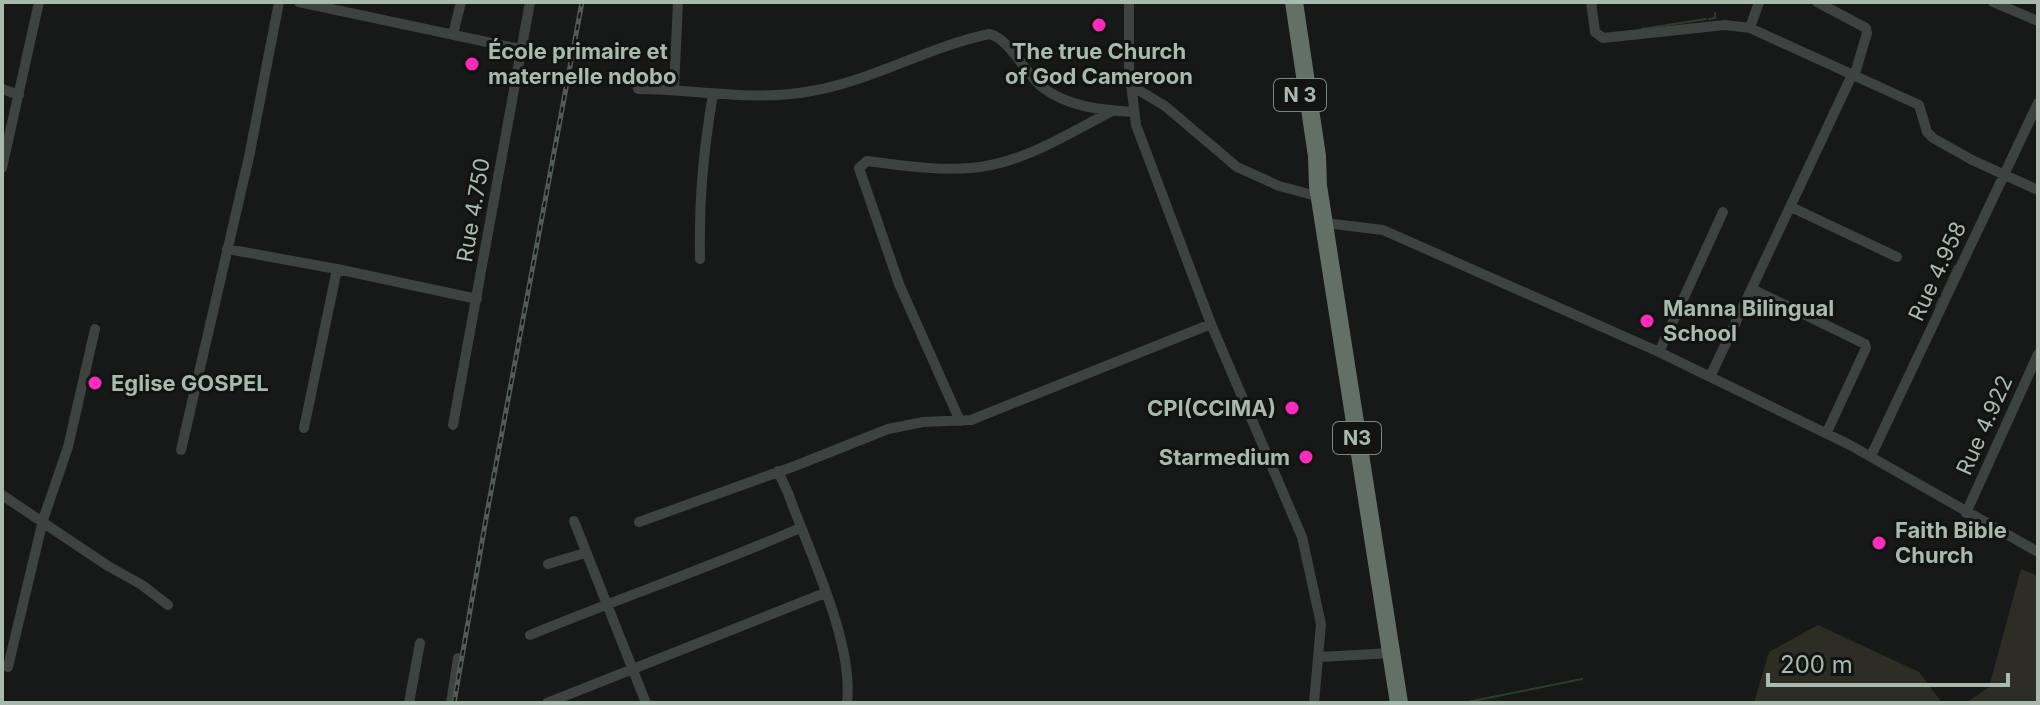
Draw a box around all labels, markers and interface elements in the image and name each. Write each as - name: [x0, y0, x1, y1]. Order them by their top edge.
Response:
- marker: The true Church of God Cameroon: [1090, 16, 1108, 34]
- place label: École primaire et maternelle ndobo: [488, 38, 676, 89]
- place label: The true Church of God Cameroon: [1005, 38, 1193, 89]
- marker: École primaire et maternelle ndobo: [463, 55, 481, 73]
- road number: N 3: [1274, 79, 1326, 111]
- street label: Rue 4.750: [451, 156, 495, 264]
- street label: Rue 4.958: [1903, 217, 1971, 325]
- place label: Manna Bilingual School: [1663, 295, 1834, 346]
- marker: Manna Bilingual School: [1638, 312, 1656, 330]
- place label: Eglise GOSPEL: [111, 370, 269, 396]
- street label: Rue 4.922: [1951, 371, 2017, 479]
- marker: Eglise GOSPEL: [86, 374, 104, 392]
- place label: CPI(CCIMA): [1147, 395, 1276, 421]
- marker: CPI(CCIMA): [1283, 399, 1301, 417]
- road number: N3: [1333, 422, 1381, 454]
- place label: Starmedium: [1159, 444, 1290, 470]
- marker: Starmedium: [1297, 448, 1315, 466]
- place label: Faith Bible Church: [1895, 517, 2007, 568]
- marker: Faith Bible Church: [1870, 534, 1888, 552]
- scale bar: [1768, 637, 2008, 687]
- text: 200 m: [1780, 650, 1853, 679]

